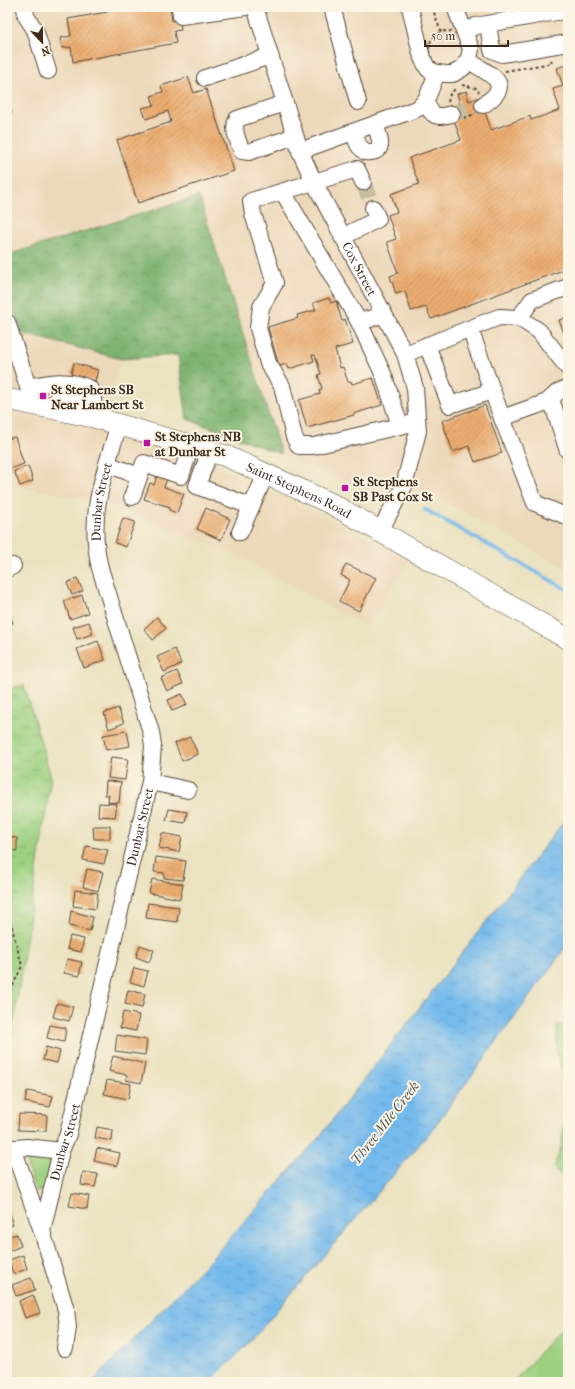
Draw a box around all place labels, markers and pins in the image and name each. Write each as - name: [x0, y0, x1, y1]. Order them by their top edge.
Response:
- place label: St Stephens SB Near Lambert St: [51, 382, 144, 412]
- marker: St Stephens SB Near Lambert St: [38, 391, 48, 401]
- place label: St Stephens NB at Dunbar St: [155, 429, 242, 459]
- marker: St Stephens NB at Dunbar St: [142, 438, 152, 448]
- place label: St Stephens SB Past Cox St: [353, 474, 433, 504]
- marker: St Stephens SB Past Cox St: [340, 483, 350, 493]

